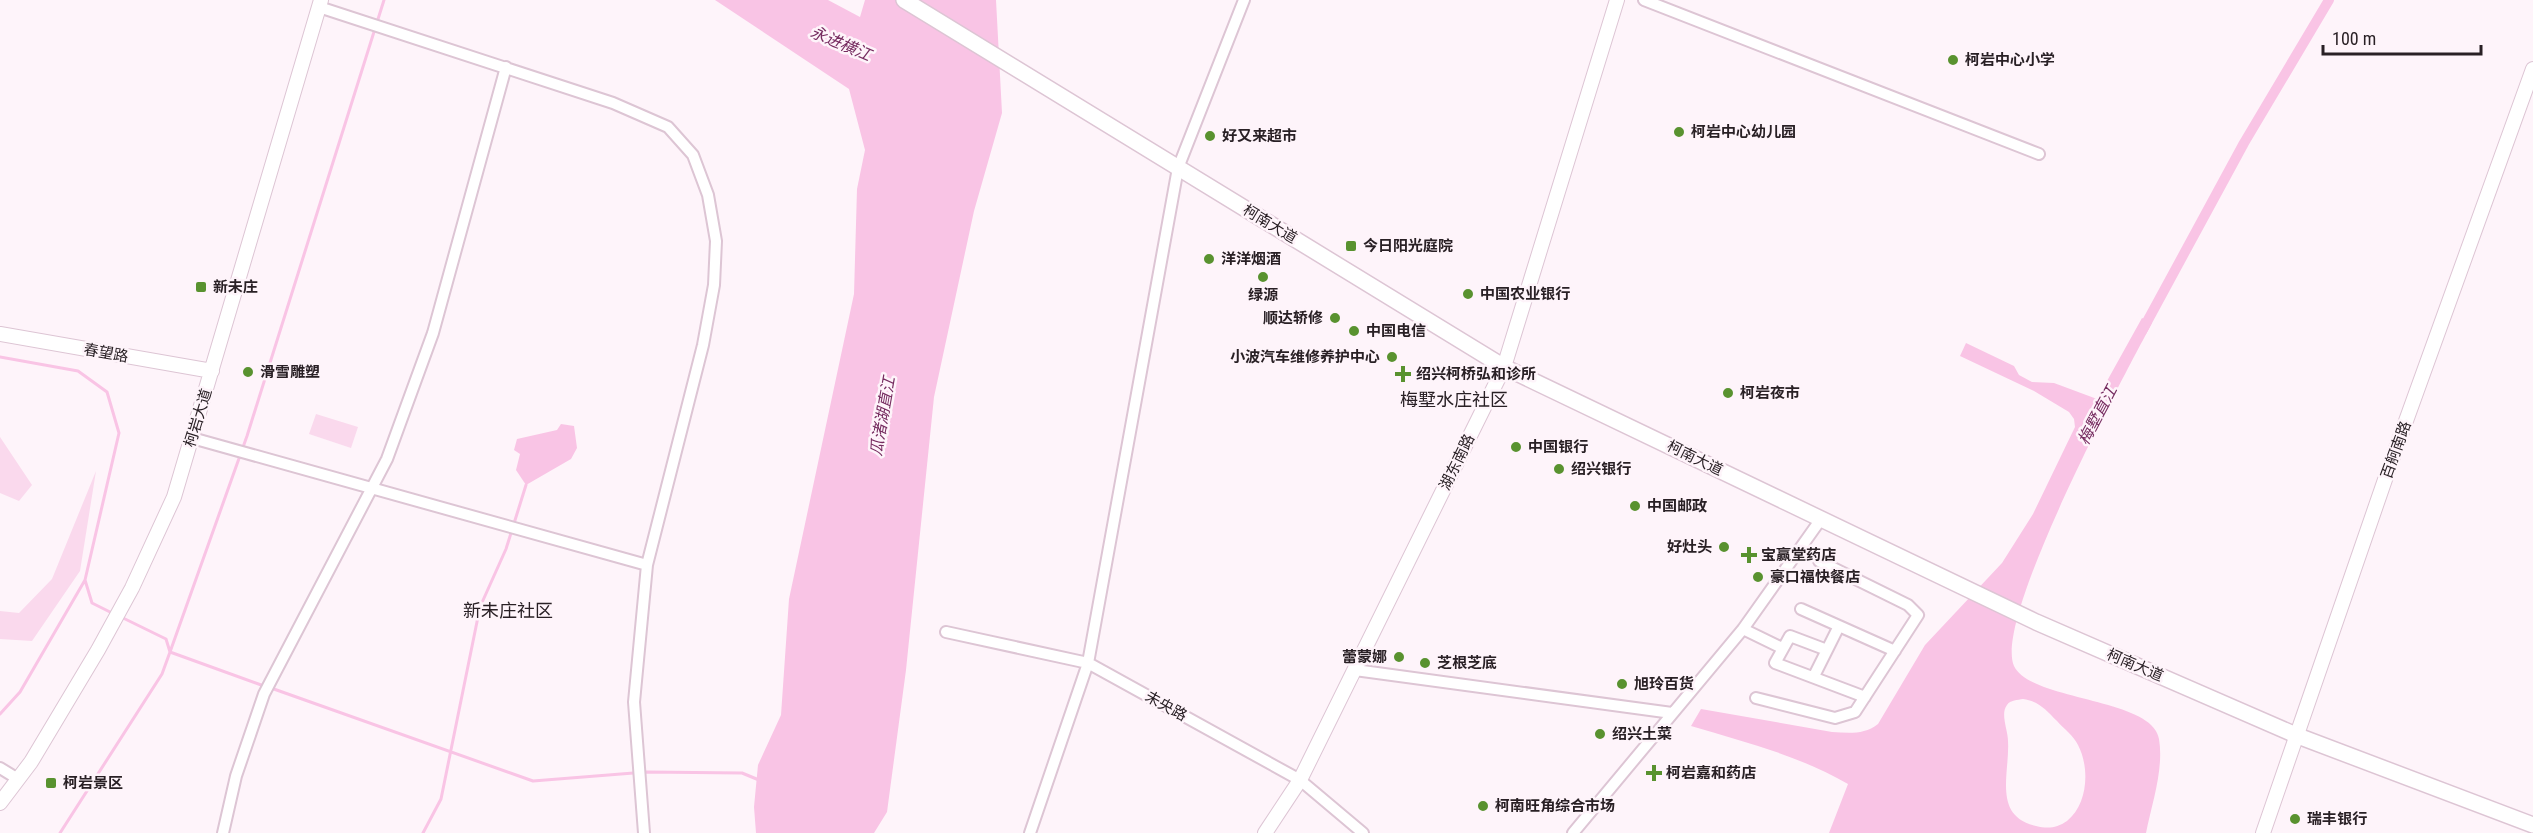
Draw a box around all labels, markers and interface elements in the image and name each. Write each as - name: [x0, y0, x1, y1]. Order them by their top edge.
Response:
- scale bar: [2323, 18, 2480, 56]
- water label: 永进横江: [808, 22, 876, 65]
- text: 100 m: [2332, 28, 2376, 49]
- place label: 柯岩中心小学: [1965, 51, 2055, 69]
- marker: 柯岩中心小学: [1946, 53, 1960, 67]
- place label: 柯岩中心幼儿园: [1691, 123, 1796, 141]
- marker: 柯岩中心幼儿园: [1672, 125, 1686, 139]
- place label: 好又来超市: [1222, 127, 1297, 145]
- marker: 好又来超市: [1203, 129, 1217, 143]
- street label: 柯南大道: [1240, 201, 1300, 247]
- place label: 今日阳光庭院: [1363, 237, 1453, 255]
- marker: 今日阳光庭院: [1344, 239, 1358, 253]
- place label: 洋洋烟酒: [1221, 250, 1281, 268]
- marker: 洋洋烟酒: [1202, 252, 1216, 266]
- marker: 绿源: [1256, 270, 1270, 284]
- place label: 新未庄: [213, 278, 258, 296]
- marker: 新未庄: [194, 280, 208, 294]
- place label: 中国农业银行: [1480, 285, 1570, 303]
- place label: 绿源: [1248, 286, 1278, 304]
- marker: 中国农业银行: [1461, 287, 1475, 301]
- place label: 顺达轿修: [1263, 309, 1323, 327]
- marker: 顺达轿修: [1328, 311, 1342, 325]
- place label: 中国电信: [1366, 322, 1426, 340]
- marker: 中国电信: [1347, 324, 1361, 338]
- street label: 春望路: [82, 340, 130, 366]
- place label: 小波汽车维修养护中心: [1230, 348, 1380, 366]
- marker: 小波汽车维修养护中心: [1385, 350, 1399, 364]
- place label: 滑雪雕塑: [260, 363, 320, 381]
- marker: 滑雪雕塑: [241, 365, 255, 379]
- marker: 绍兴柯桥弘和诊所: [1394, 365, 1412, 383]
- place label: 绍兴柯桥弘和诊所: [1416, 365, 1536, 383]
- water label: 瓜渚湖直江: [866, 373, 899, 457]
- water label: 梅墅直江: [2074, 381, 2122, 448]
- place label: 柯岩夜市: [1740, 384, 1800, 402]
- marker: 柯岩夜市: [1721, 386, 1735, 400]
- street label: 柯岩大道: [181, 387, 215, 449]
- district label: 梅墅水庄社区: [1400, 389, 1508, 410]
- street label: 百舸南路: [2377, 419, 2415, 481]
- street label: 湖东南路: [1436, 431, 1478, 493]
- street label: 柯南大道: [1664, 437, 1726, 479]
- place label: 中国银行: [1528, 438, 1588, 456]
- marker: 中国银行: [1509, 440, 1523, 454]
- place label: 绍兴银行: [1571, 460, 1631, 478]
- marker: 绍兴银行: [1552, 462, 1566, 476]
- place label: 中国邮政: [1647, 497, 1707, 515]
- marker: 中国邮政: [1628, 499, 1642, 513]
- place label: 好灶头: [1667, 538, 1712, 556]
- marker: 好灶头: [1717, 540, 1731, 554]
- place label: 宝赢堂药店: [1761, 546, 1836, 564]
- marker: 宝赢堂药店: [1742, 548, 1756, 562]
- place label: 豪口福快餐店: [1770, 568, 1860, 586]
- marker: 豪口福快餐店: [1751, 570, 1765, 584]
- district label: 新未庄社区: [463, 600, 553, 621]
- street label: 柯南大道: [2104, 645, 2166, 685]
- place label: 蕾蒙娜: [1342, 648, 1387, 666]
- marker: 蕾蒙娜: [1392, 650, 1406, 664]
- place label: 芝根芝底: [1437, 654, 1497, 672]
- marker: 芝根芝底: [1418, 656, 1432, 670]
- place label: 旭玲百货: [1634, 675, 1694, 693]
- marker: 旭玲百货: [1615, 677, 1629, 691]
- street label: 未央路: [1142, 687, 1190, 725]
- place label: 绍兴土菜: [1612, 725, 1672, 743]
- marker: 绍兴土菜: [1593, 727, 1607, 741]
- place label: 柯岩嘉和药店: [1666, 764, 1756, 782]
- marker: 柯岩嘉和药店: [1647, 766, 1661, 780]
- place label: 柯岩景区: [63, 774, 123, 792]
- marker: 柯岩景区: [44, 776, 58, 790]
- place label: 柯南旺角综合市场: [1495, 797, 1615, 815]
- marker: 柯南旺角综合市场: [1476, 799, 1490, 813]
- place label: 瑞丰银行: [2307, 810, 2367, 828]
- marker: 瑞丰银行: [2288, 812, 2302, 826]

